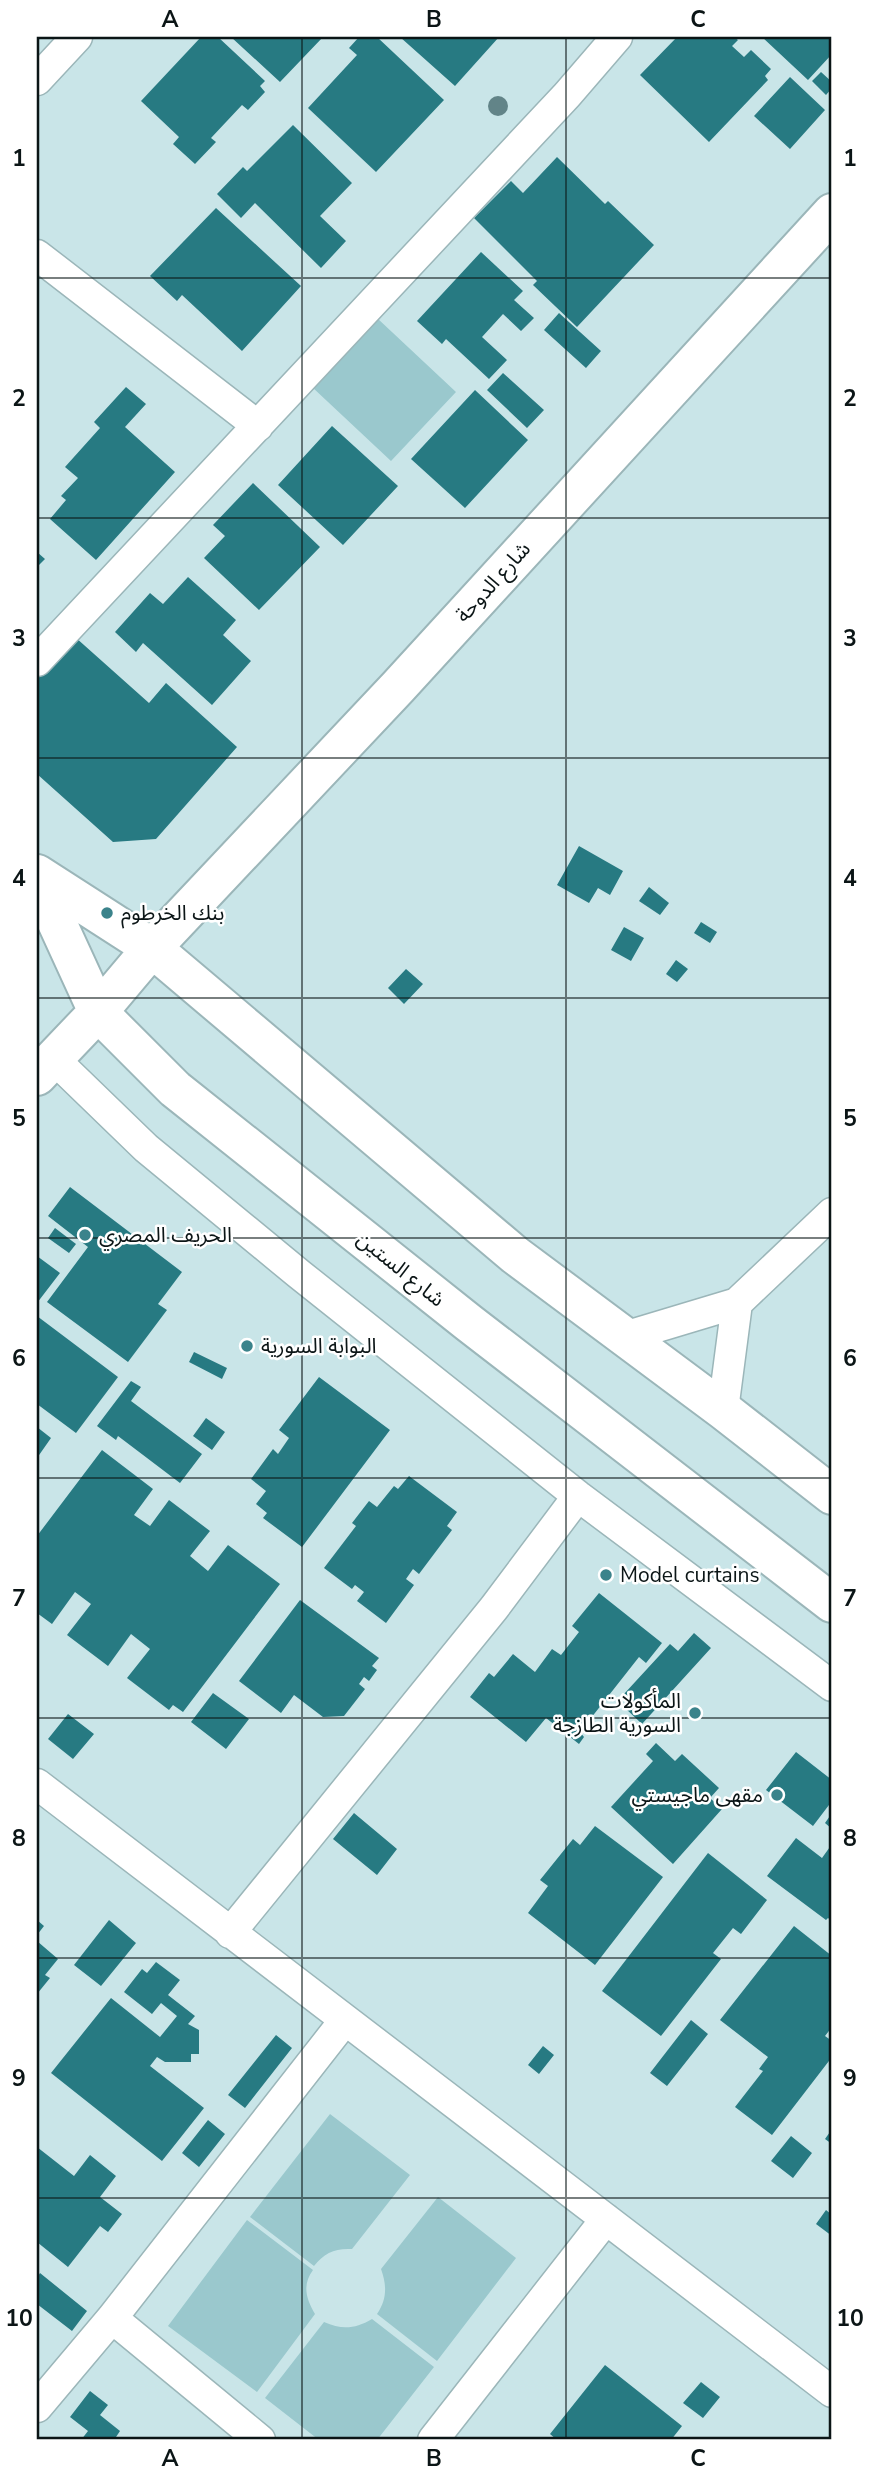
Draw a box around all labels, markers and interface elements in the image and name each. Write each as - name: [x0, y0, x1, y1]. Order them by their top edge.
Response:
- text: A: [161, 4, 179, 35]
- text: B: [426, 4, 442, 35]
- text: C: [690, 4, 706, 35]
- text: 1: [12, 143, 26, 174]
- text: 1: [843, 143, 857, 174]
- text: 2: [12, 383, 26, 414]
- text: 2: [843, 383, 857, 414]
- street label: شارع الدوحة: [449, 536, 538, 629]
- text: 3: [12, 623, 26, 654]
- text: 3: [843, 623, 857, 654]
- text: 4: [12, 863, 26, 894]
- text: 4: [843, 863, 857, 894]
- place label: بنك الخرطوم: [121, 899, 224, 929]
- marker: بنك الخرطوم: [99, 905, 115, 921]
- text: 5: [12, 1103, 26, 1134]
- text: 5: [843, 1103, 857, 1134]
- place label: الحريف المصري: [99, 1221, 232, 1251]
- street label: شارع الستين: [351, 1225, 451, 1314]
- marker: الحريف المصري: [77, 1227, 93, 1243]
- place label: البوابة السورية: [261, 1332, 377, 1360]
- marker: البوابة السورية: [239, 1338, 255, 1354]
- text: 6: [12, 1343, 26, 1374]
- text: 6: [843, 1343, 857, 1374]
- place label: Model curtains: [620, 1561, 760, 1589]
- marker: Model curtains: [598, 1567, 614, 1583]
- text: 7: [12, 1583, 26, 1614]
- text: 7: [843, 1583, 857, 1614]
- place label: المأكولات السورية الطازجة: [553, 1687, 681, 1739]
- marker: المأكولات السورية الطازجة: [687, 1705, 703, 1721]
- place label: مقهى ماجيستي: [632, 1781, 763, 1811]
- marker: مقهى ماجيستي: [769, 1787, 785, 1803]
- text: 8: [12, 1823, 26, 1854]
- text: 8: [843, 1823, 857, 1854]
- text: 9: [12, 2063, 26, 2094]
- text: 9: [843, 2063, 857, 2094]
- text: 10: [5, 2303, 33, 2334]
- text: 10: [836, 2303, 864, 2334]
- text: A: [161, 2443, 179, 2474]
- text: B: [426, 2443, 442, 2474]
- text: C: [690, 2443, 706, 2474]

